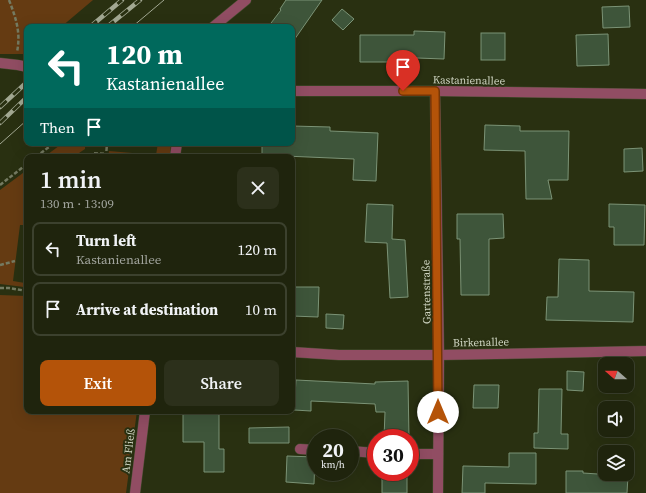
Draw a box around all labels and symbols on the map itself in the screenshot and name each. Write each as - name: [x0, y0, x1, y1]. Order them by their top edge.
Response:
- pin: [386, 50, 420, 91]
- street label: Kastanienallee: [433, 72, 506, 89]
- street label: Gartenstraße: [418, 259, 435, 324]
- street label: Birkenallee: [453, 335, 510, 350]
- north arrow: [598, 357, 634, 393]
- position arrow: [417, 391, 459, 433]
- street label: Am Fließ: [118, 427, 139, 474]
- speed limit sign: 30: [367, 429, 419, 481]

